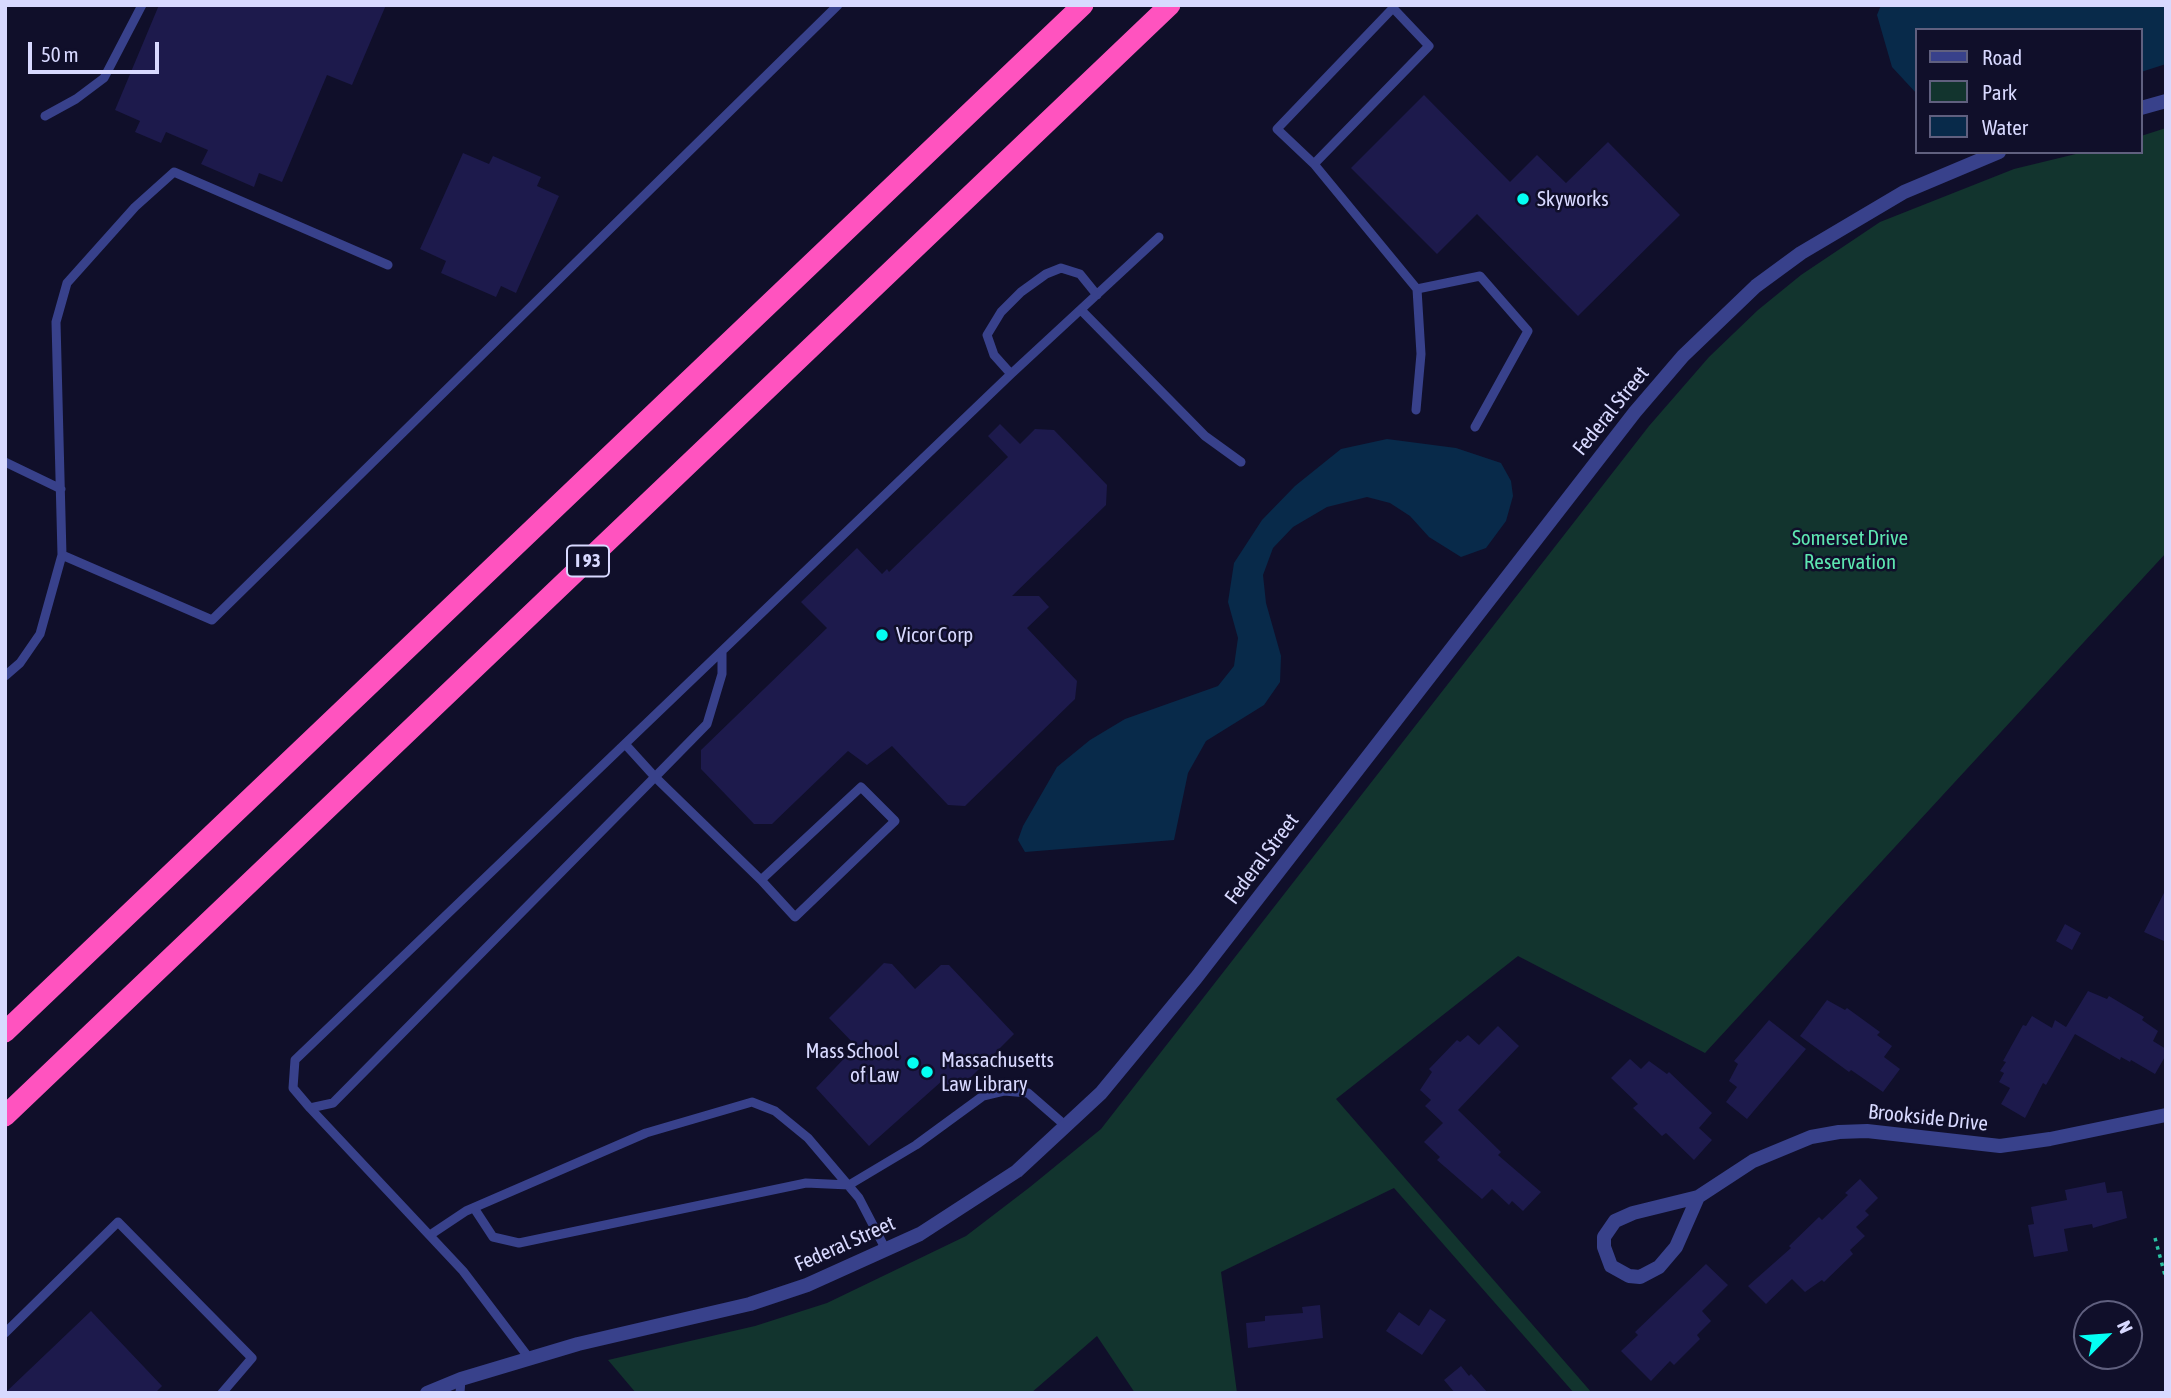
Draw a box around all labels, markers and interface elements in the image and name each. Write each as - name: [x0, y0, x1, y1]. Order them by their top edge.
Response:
- scale bar: [32, 28, 163, 72]
- legend: [1916, 28, 2143, 154]
- text: 50 m: [41, 42, 79, 66]
- text: Road: [1982, 45, 2022, 69]
- text: Park: [1982, 80, 2017, 104]
- text: Water: [1982, 115, 2028, 139]
- place label: Skyworks: [1537, 186, 1609, 212]
- marker: Skyworks: [1515, 191, 1531, 207]
- street label: Federal Street: [1568, 361, 1654, 461]
- park label: Somerset Drive Reservation: [1792, 525, 1908, 575]
- road number: I 93: [567, 546, 609, 576]
- place label: Vicor Corp: [896, 622, 973, 648]
- marker: Vicor Corp: [874, 627, 890, 643]
- street label: Federal Street: [1220, 809, 1304, 909]
- place label: Mass School of Law: [805, 1038, 899, 1088]
- place label: Massachusetts Law Library: [941, 1047, 1054, 1097]
- marker: Mass School of Law: [905, 1055, 921, 1071]
- marker: Massachusetts Law Library: [919, 1064, 935, 1080]
- street label: Brookside Drive: [1867, 1099, 1989, 1137]
- street label: Federal Street: [791, 1211, 899, 1277]
- north arrow: [2073, 1300, 2143, 1370]
- text: N: [2113, 1317, 2138, 1337]

